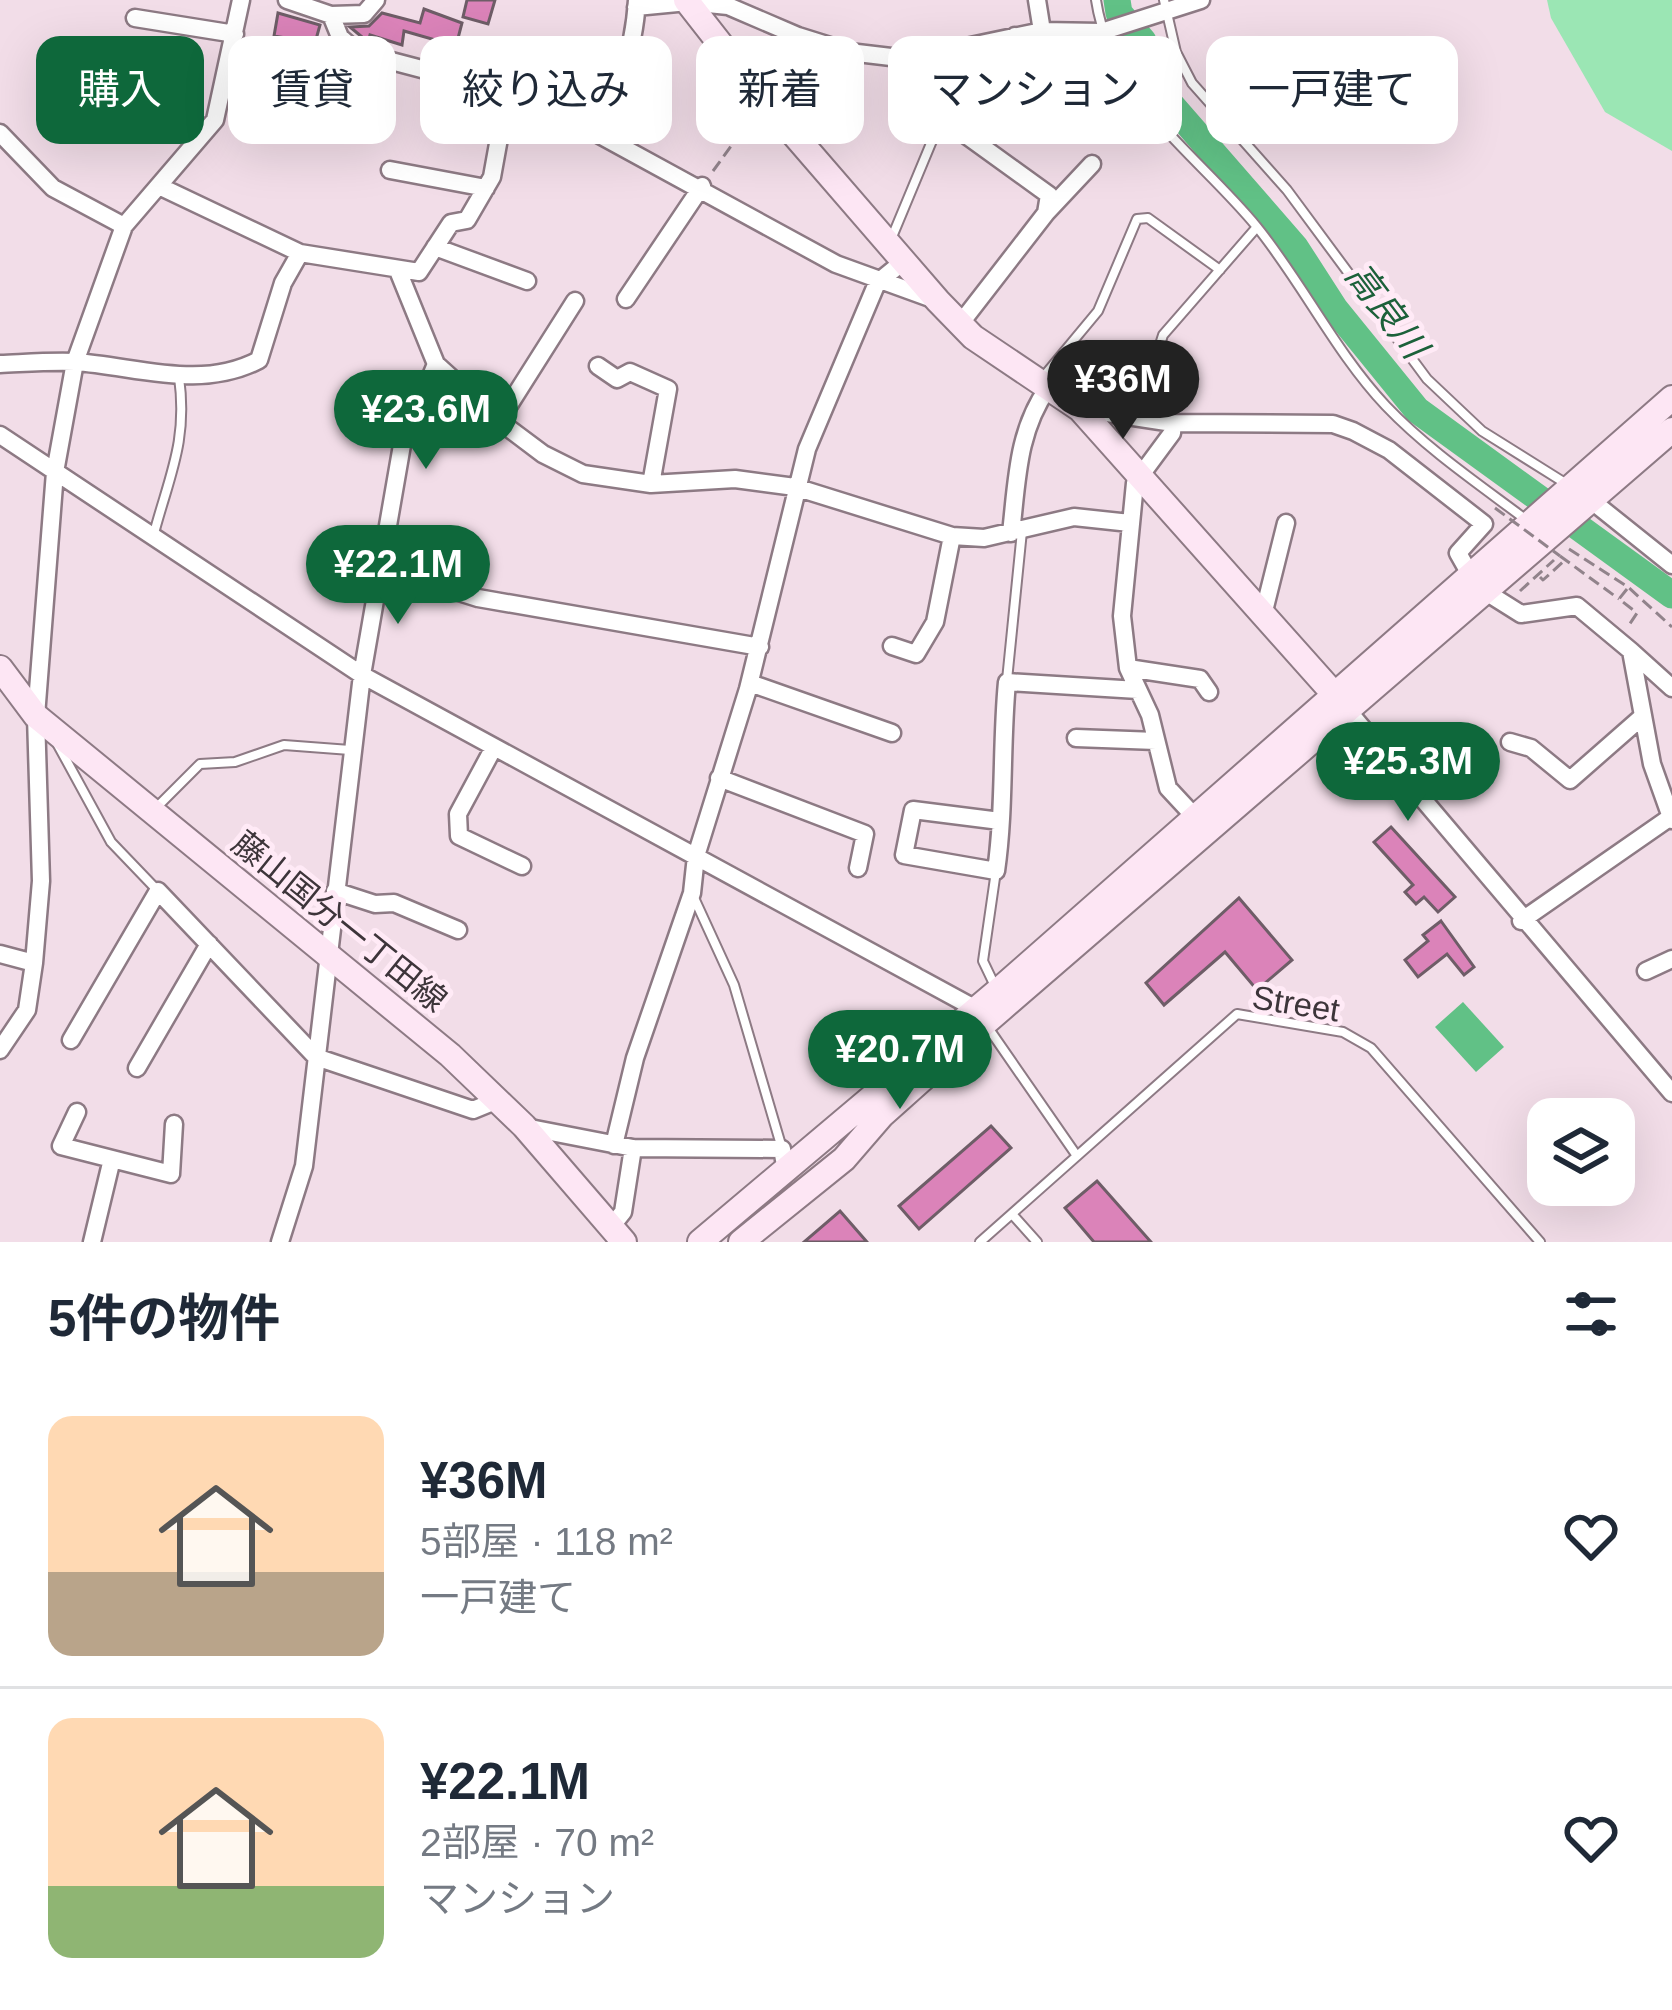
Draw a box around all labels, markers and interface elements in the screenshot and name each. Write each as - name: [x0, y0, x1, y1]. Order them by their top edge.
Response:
- chip: 購入: [36, 36, 204, 144]
- chip: 賃貸: [228, 36, 396, 144]
- chip: 絞り込み: [420, 36, 672, 144]
- chip: 新着: [696, 36, 864, 144]
- chip: マンション: [888, 36, 1182, 144]
- chip: 一戸建て: [1206, 36, 1458, 144]
- water label: 高良川: [1338, 255, 1438, 369]
- pin: ¥36M: [1052, 340, 1194, 442]
- text: ¥36M: [1074, 357, 1172, 400]
- pin: ¥23.6M: [328, 370, 524, 472]
- text: ¥23.6M: [361, 387, 491, 430]
- pin: ¥22.1M: [300, 525, 496, 627]
- text: ¥22.1M: [333, 542, 463, 585]
- pin: ¥25.3M: [1310, 722, 1506, 824]
- text: ¥25.3M: [1343, 739, 1473, 782]
- street label: 藤山国分一丁田線: [225, 824, 454, 1019]
- street label: Street: [1250, 978, 1342, 1029]
- pin: ¥20.7M: [802, 1010, 998, 1112]
- text: ¥20.7M: [835, 1027, 965, 1070]
- map controls: [1527, 1098, 1635, 1206]
- button: layers: [1527, 1098, 1635, 1206]
- icon: filters: [1558, 1281, 1624, 1347]
- text: 5件の物件: [48, 1290, 280, 1347]
- text: ¥36M: [420, 1452, 548, 1509]
- icon: home: [144, 1464, 288, 1608]
- icon: heart: [1558, 1503, 1624, 1569]
- text: 5部屋 · 118 m²: [420, 1520, 673, 1563]
- text: 一戸建て: [420, 1576, 576, 1619]
- text: ¥22.1M: [420, 1753, 590, 1810]
- icon: home: [144, 1766, 288, 1910]
- icon: heart: [1558, 1805, 1624, 1871]
- text: 2部屋 · 70 m²: [420, 1821, 654, 1864]
- text: マンション: [420, 1877, 615, 1920]

